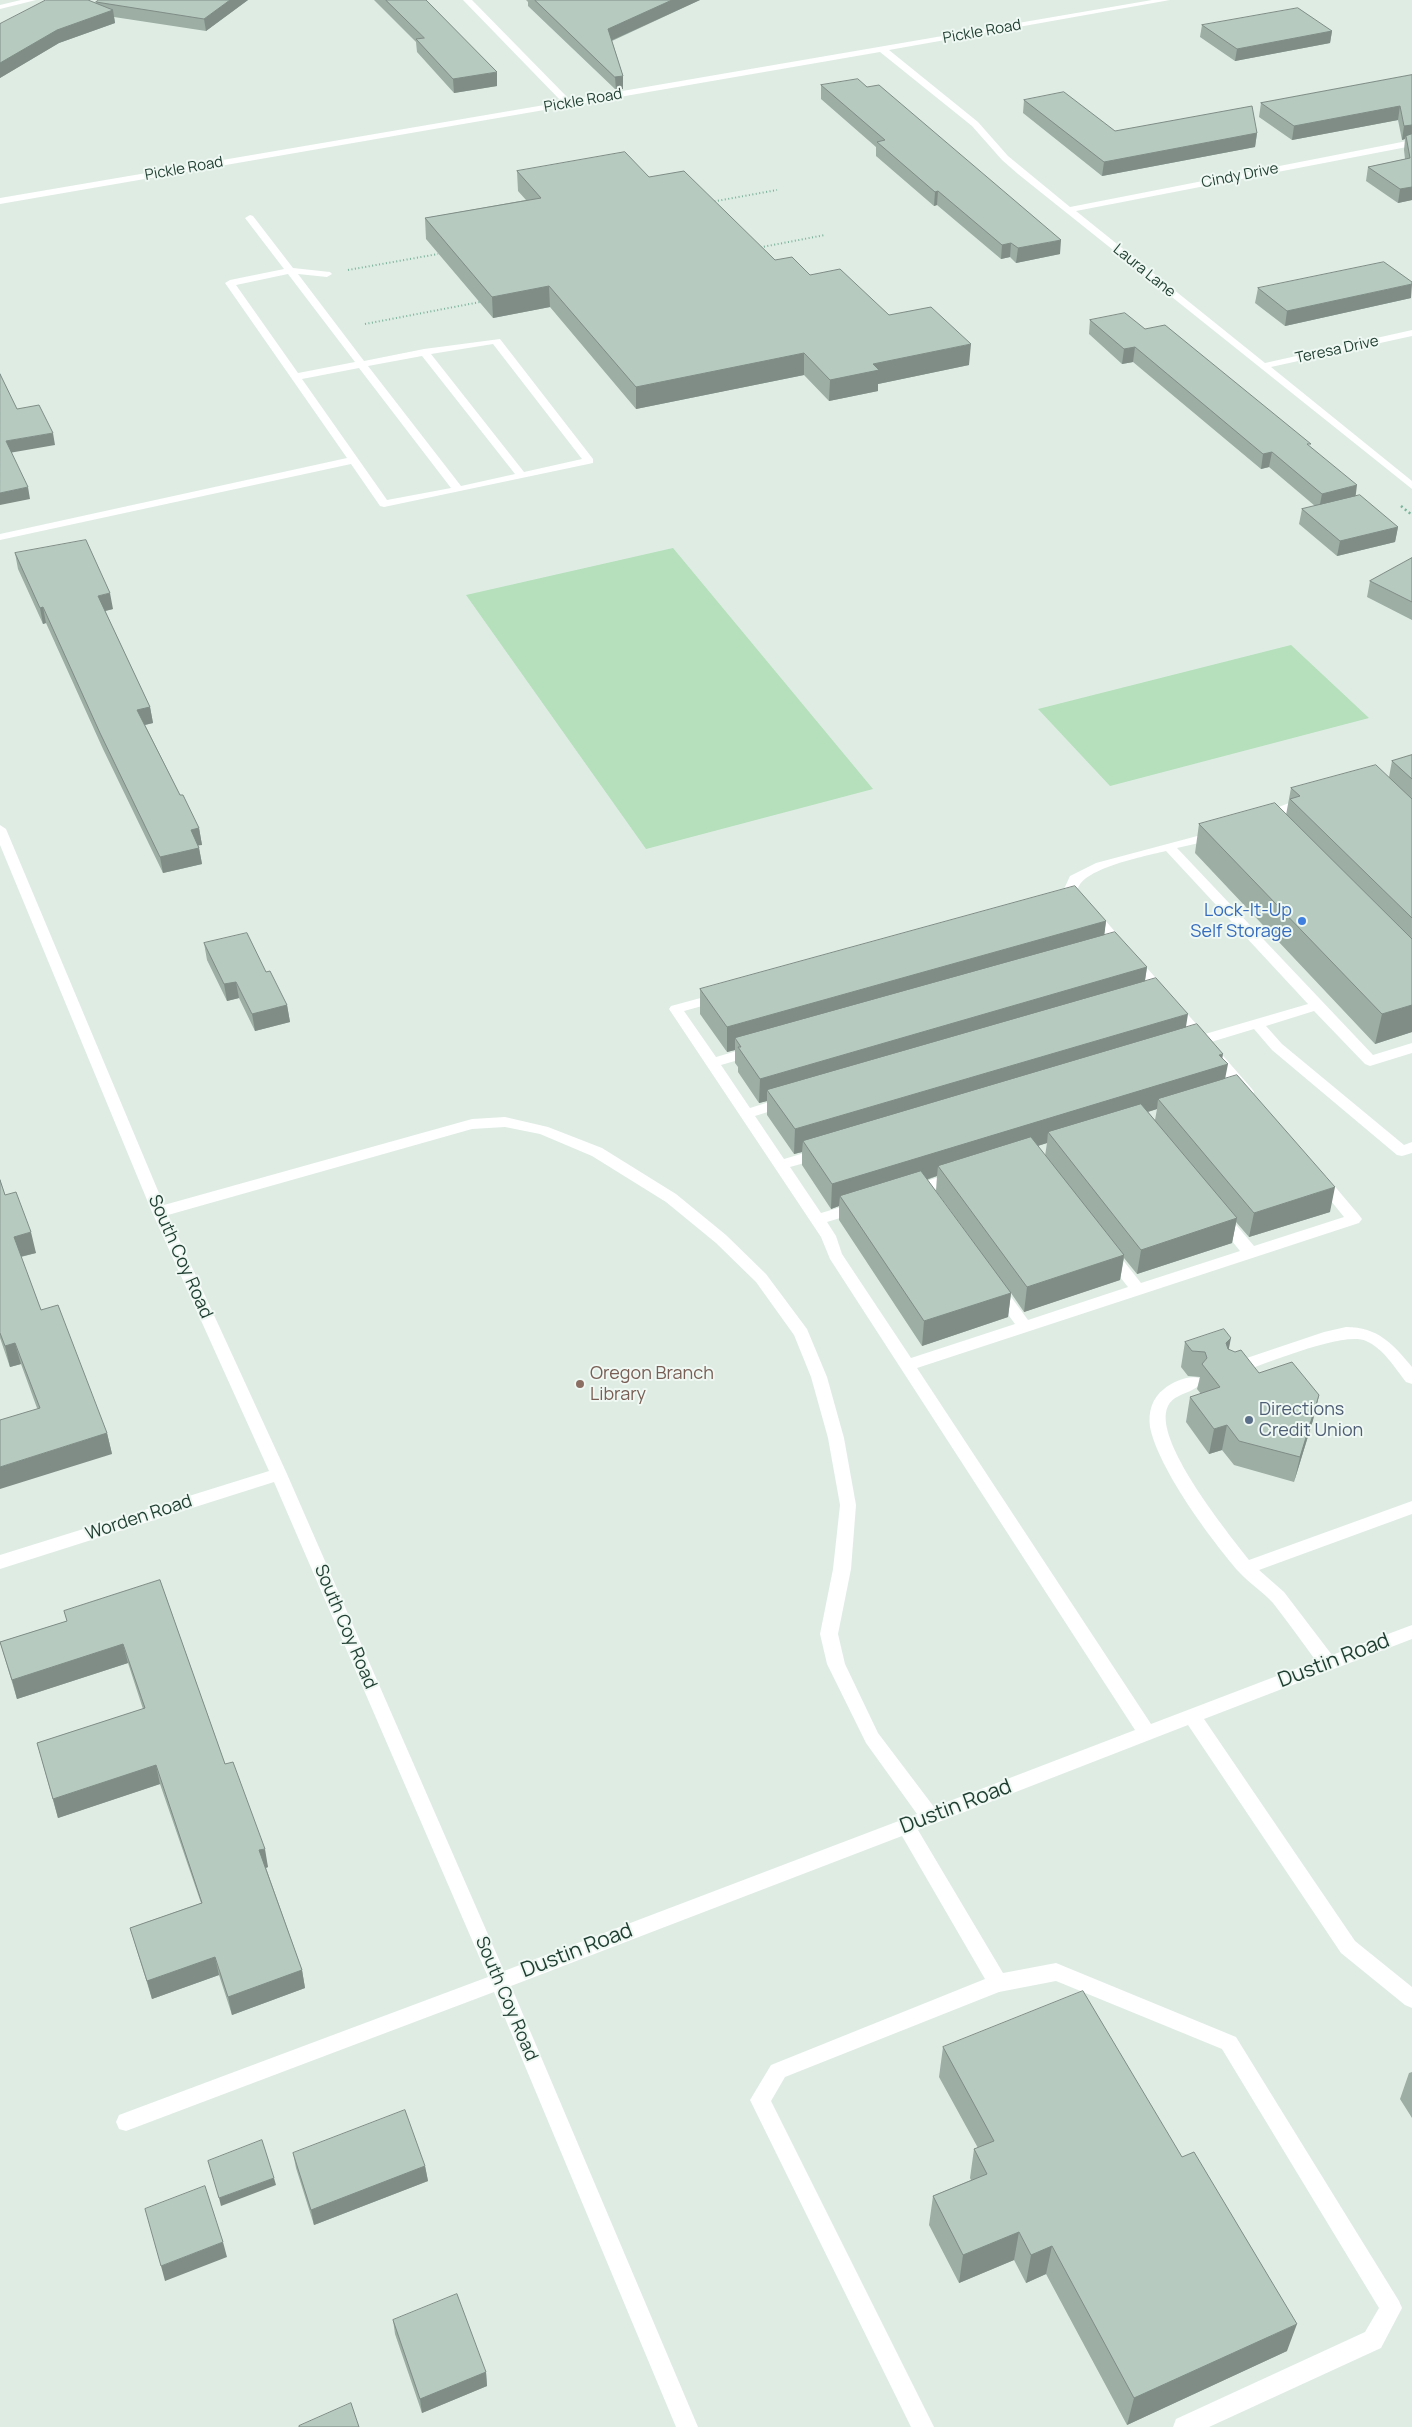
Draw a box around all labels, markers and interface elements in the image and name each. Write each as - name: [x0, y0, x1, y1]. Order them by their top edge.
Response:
- street label: Pickle Road: [941, 16, 1023, 48]
- street label: Pickle Road: [542, 85, 624, 117]
- street label: Pickle Road: [143, 153, 225, 185]
- street label: Cindy Drive: [1200, 160, 1280, 192]
- street label: Laura Lane: [1109, 240, 1179, 302]
- street label: Teresa Drive: [1294, 332, 1380, 368]
- place label: Lock-It-Up Self Storage: [1190, 900, 1292, 942]
- marker: Lock-It-Up Self Storage: [1296, 915, 1308, 927]
- street label: South Coy Road: [143, 1192, 217, 1322]
- place label: Oregon Branch Library: [590, 1363, 714, 1406]
- marker: Oregon Branch Library: [574, 1378, 586, 1390]
- place label: Directions Credit Union: [1259, 1399, 1363, 1442]
- marker: Directions Credit Union: [1243, 1414, 1255, 1426]
- street label: Worden Road: [83, 1491, 195, 1545]
- street label: South Coy Road: [309, 1562, 381, 1692]
- street label: Dustin Road: [1275, 1628, 1393, 1694]
- street label: Dustin Road: [897, 1774, 1015, 1840]
- street label: Dustin Road: [518, 1918, 636, 1984]
- street label: South Coy Road: [470, 1934, 542, 2064]

